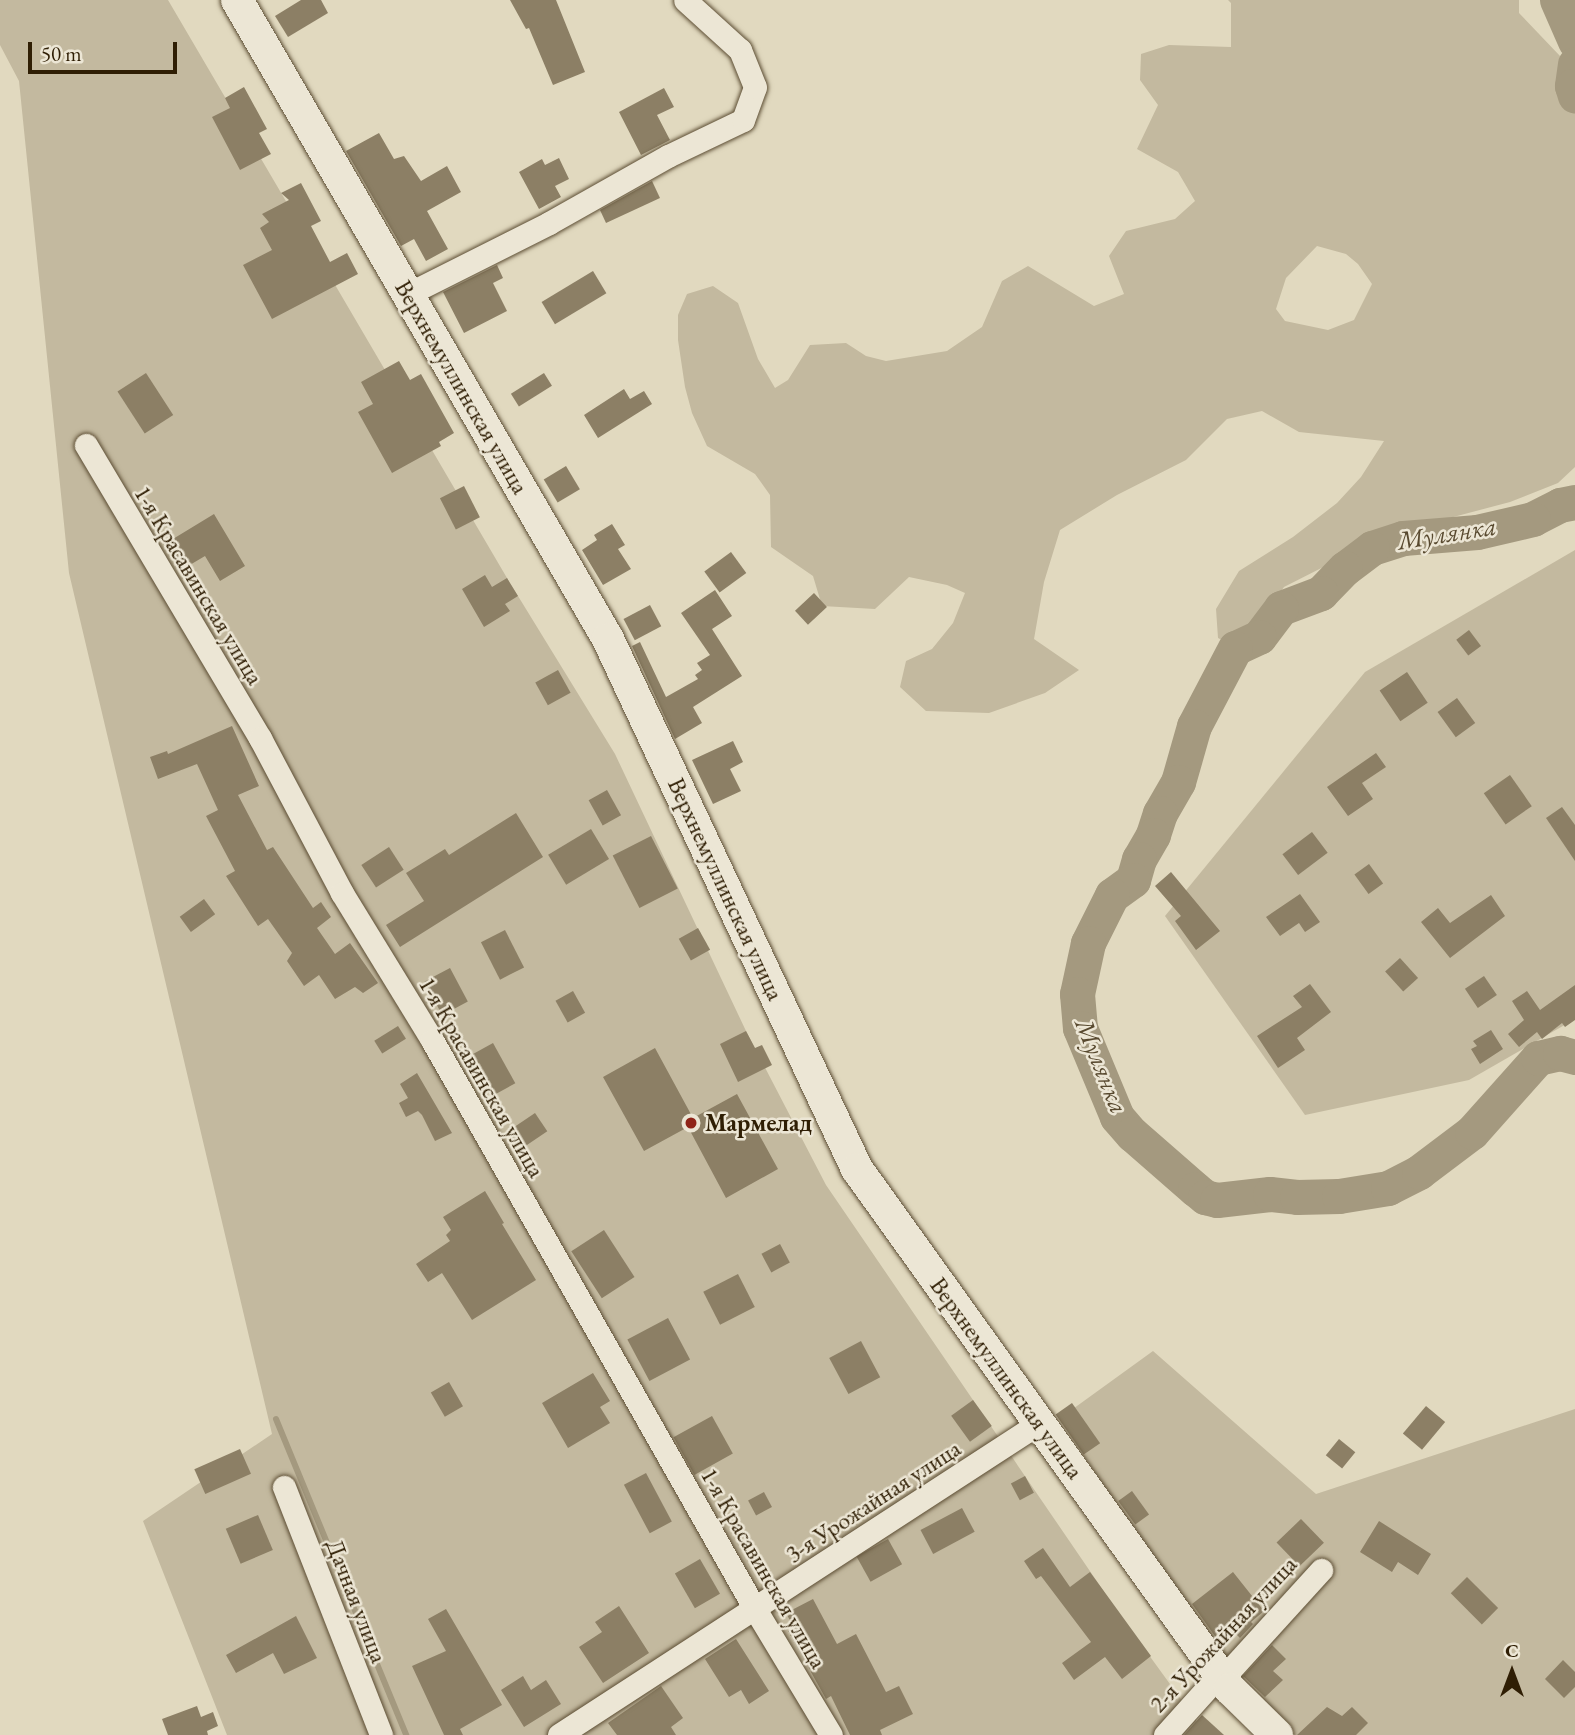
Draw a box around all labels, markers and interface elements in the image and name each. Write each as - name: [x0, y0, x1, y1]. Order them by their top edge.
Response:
- scale bar: [32, 28, 180, 72]
- text: 50 m: [41, 40, 82, 67]
- street label: Верхнемуллинская улица: [389, 275, 535, 499]
- street label: 1-я Красавинская улица: [128, 480, 270, 690]
- water label: Мулянка: [1395, 511, 1499, 557]
- street label: Верхнемуллинская улица: [662, 773, 790, 1005]
- street label: 1-я Красавинская улица: [413, 971, 551, 1183]
- water label: Мулянка: [1068, 1014, 1134, 1118]
- place label: Мармелад: [705, 1109, 812, 1137]
- marker: Мармелад: [683, 1115, 699, 1131]
- street label: Верхнемуллинская улица: [924, 1272, 1090, 1484]
- street label: 3-я Урожайная улица: [780, 1434, 966, 1568]
- street label: 1-я Красавинская улица: [695, 1462, 833, 1674]
- street label: Дачная улица: [320, 1535, 394, 1667]
- street label: 2-я Урожайная улица: [1143, 1550, 1303, 1718]
- north arrow: [1477, 1637, 1547, 1707]
- text: С: [1505, 1638, 1519, 1663]

